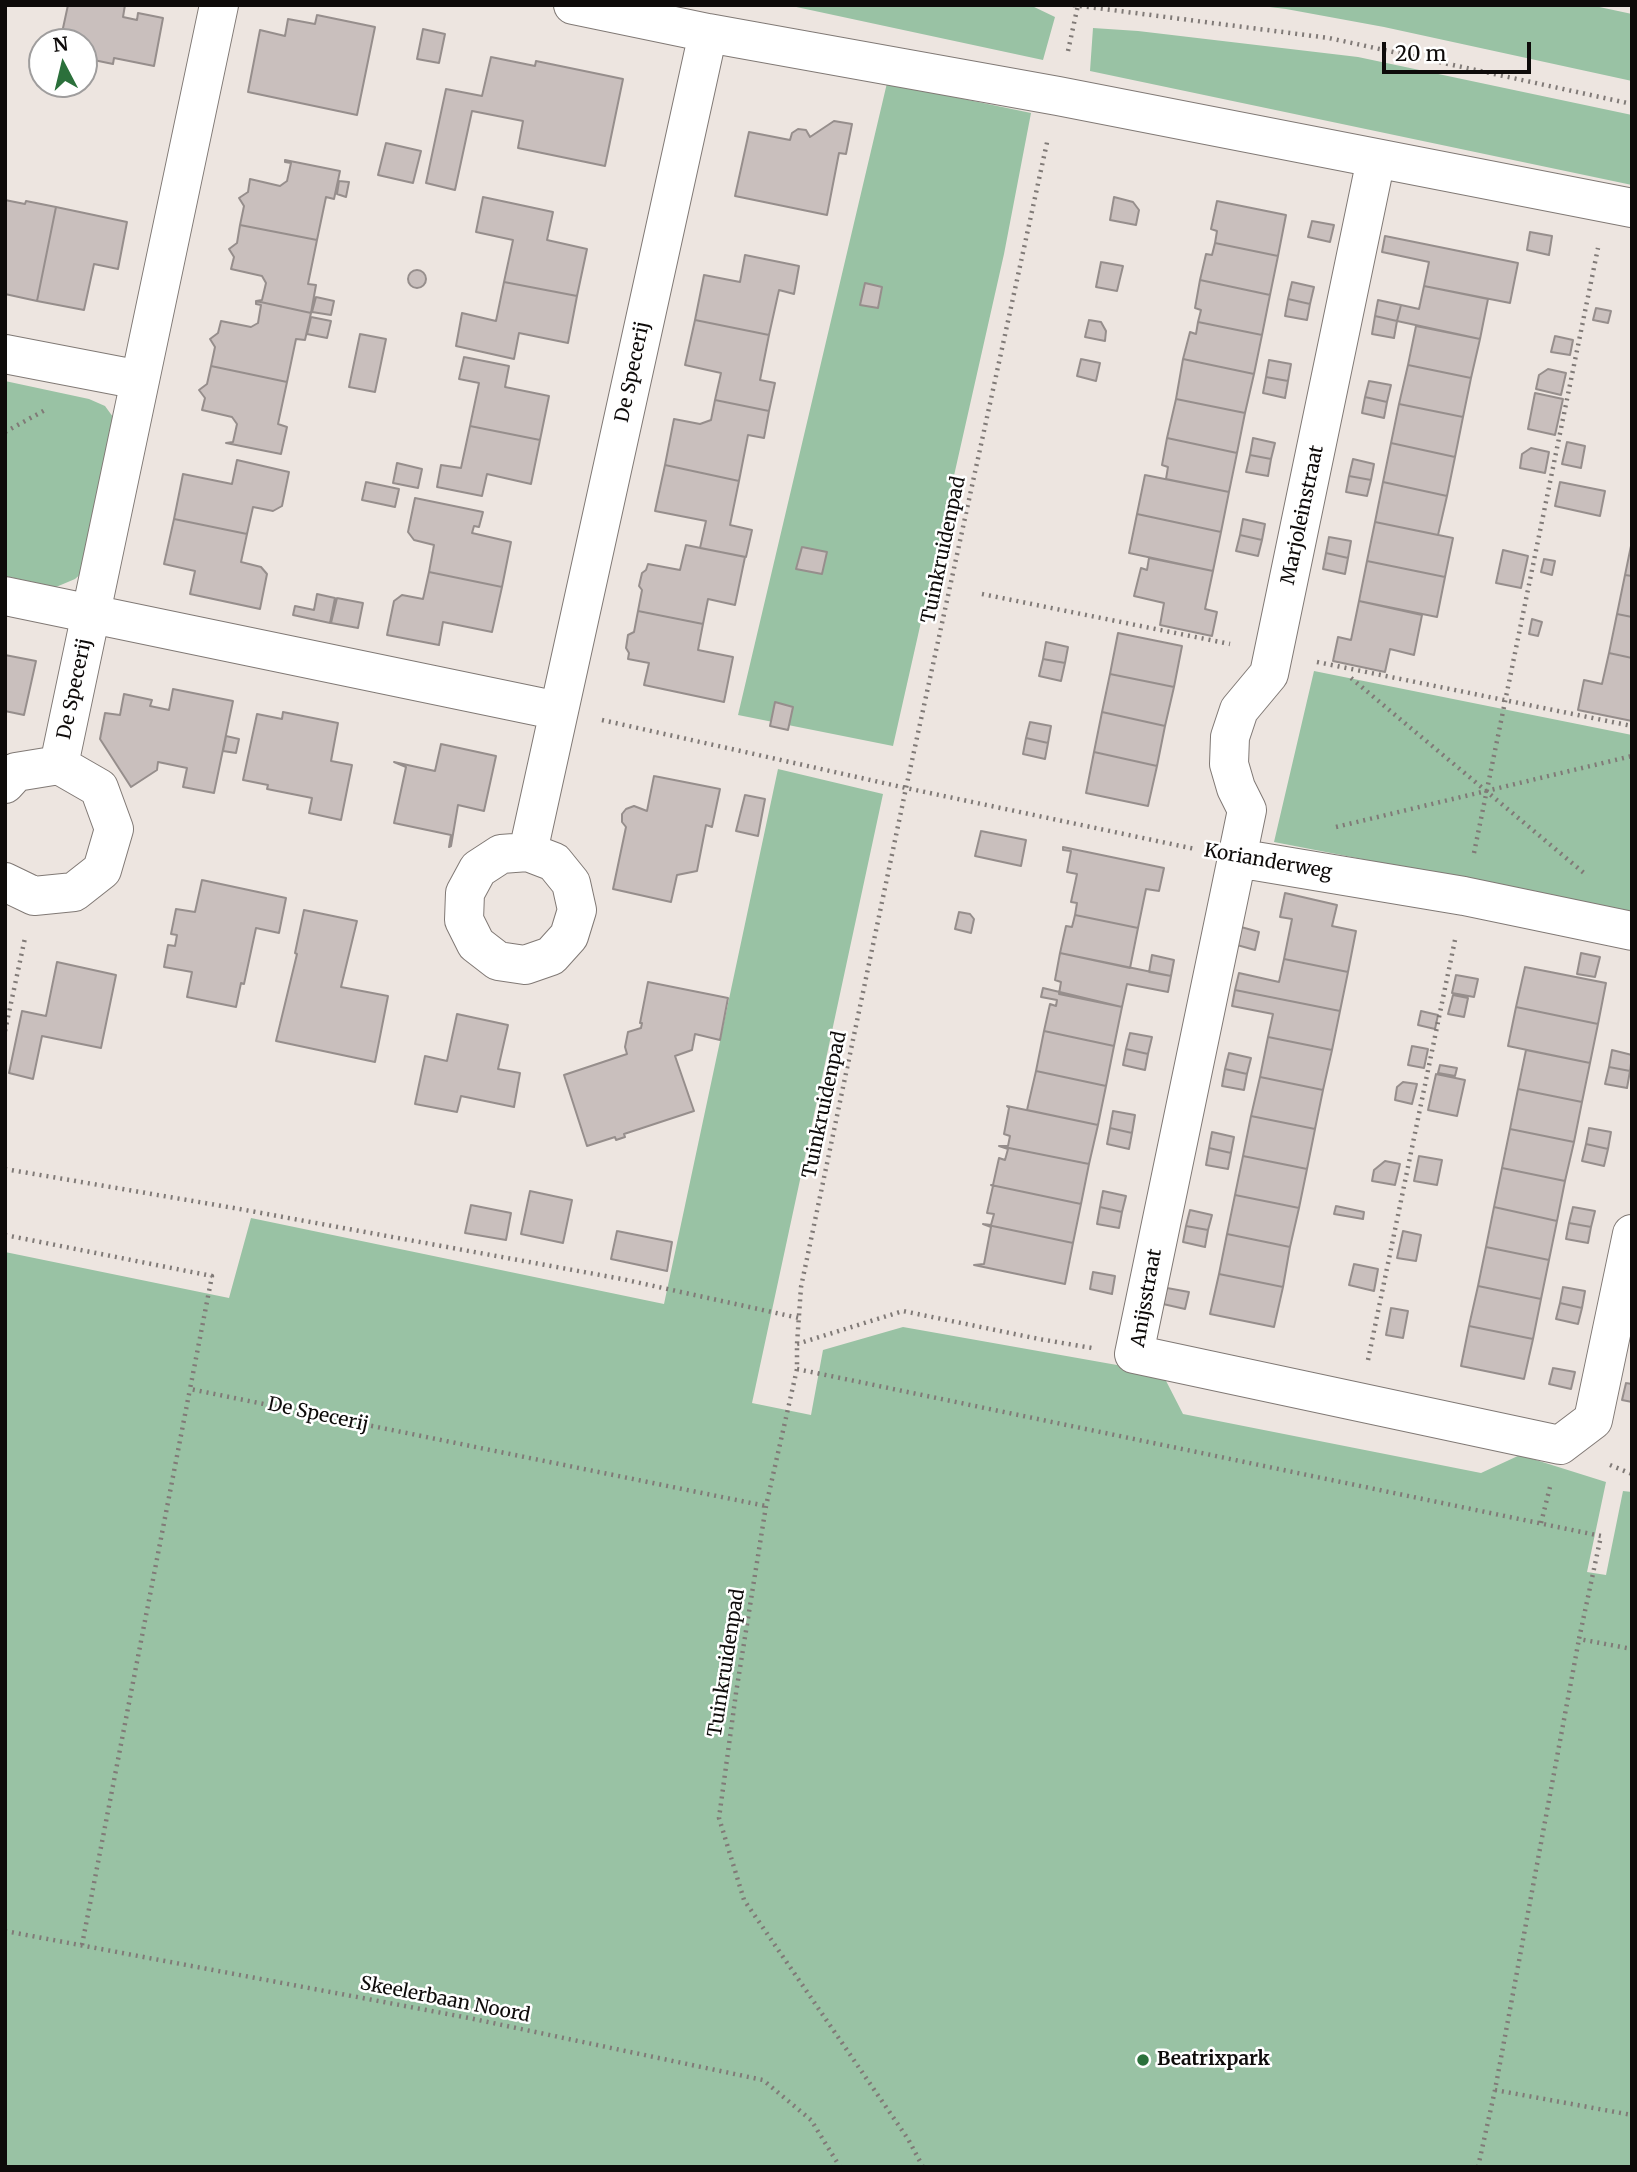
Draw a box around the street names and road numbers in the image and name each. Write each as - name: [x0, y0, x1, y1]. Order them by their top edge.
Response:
- street label: De Specerij: [611, 320, 655, 424]
- street label: Marjoleinstraat: [1277, 443, 1329, 587]
- street label: Tuinkruidenpad: [917, 474, 971, 626]
- street label: De Specerij: [53, 637, 97, 741]
- street label: Korianderweg: [1202, 840, 1334, 884]
- street label: Tuinkruidenpad: [798, 1029, 852, 1181]
- street label: Anijsstraat: [1127, 1247, 1167, 1349]
- street label: De Specerij: [266, 1393, 370, 1437]
- street label: Tuinkruidenpad: [704, 1587, 750, 1739]
- street label: Skeelerbaan Noord: [358, 1972, 532, 2028]

